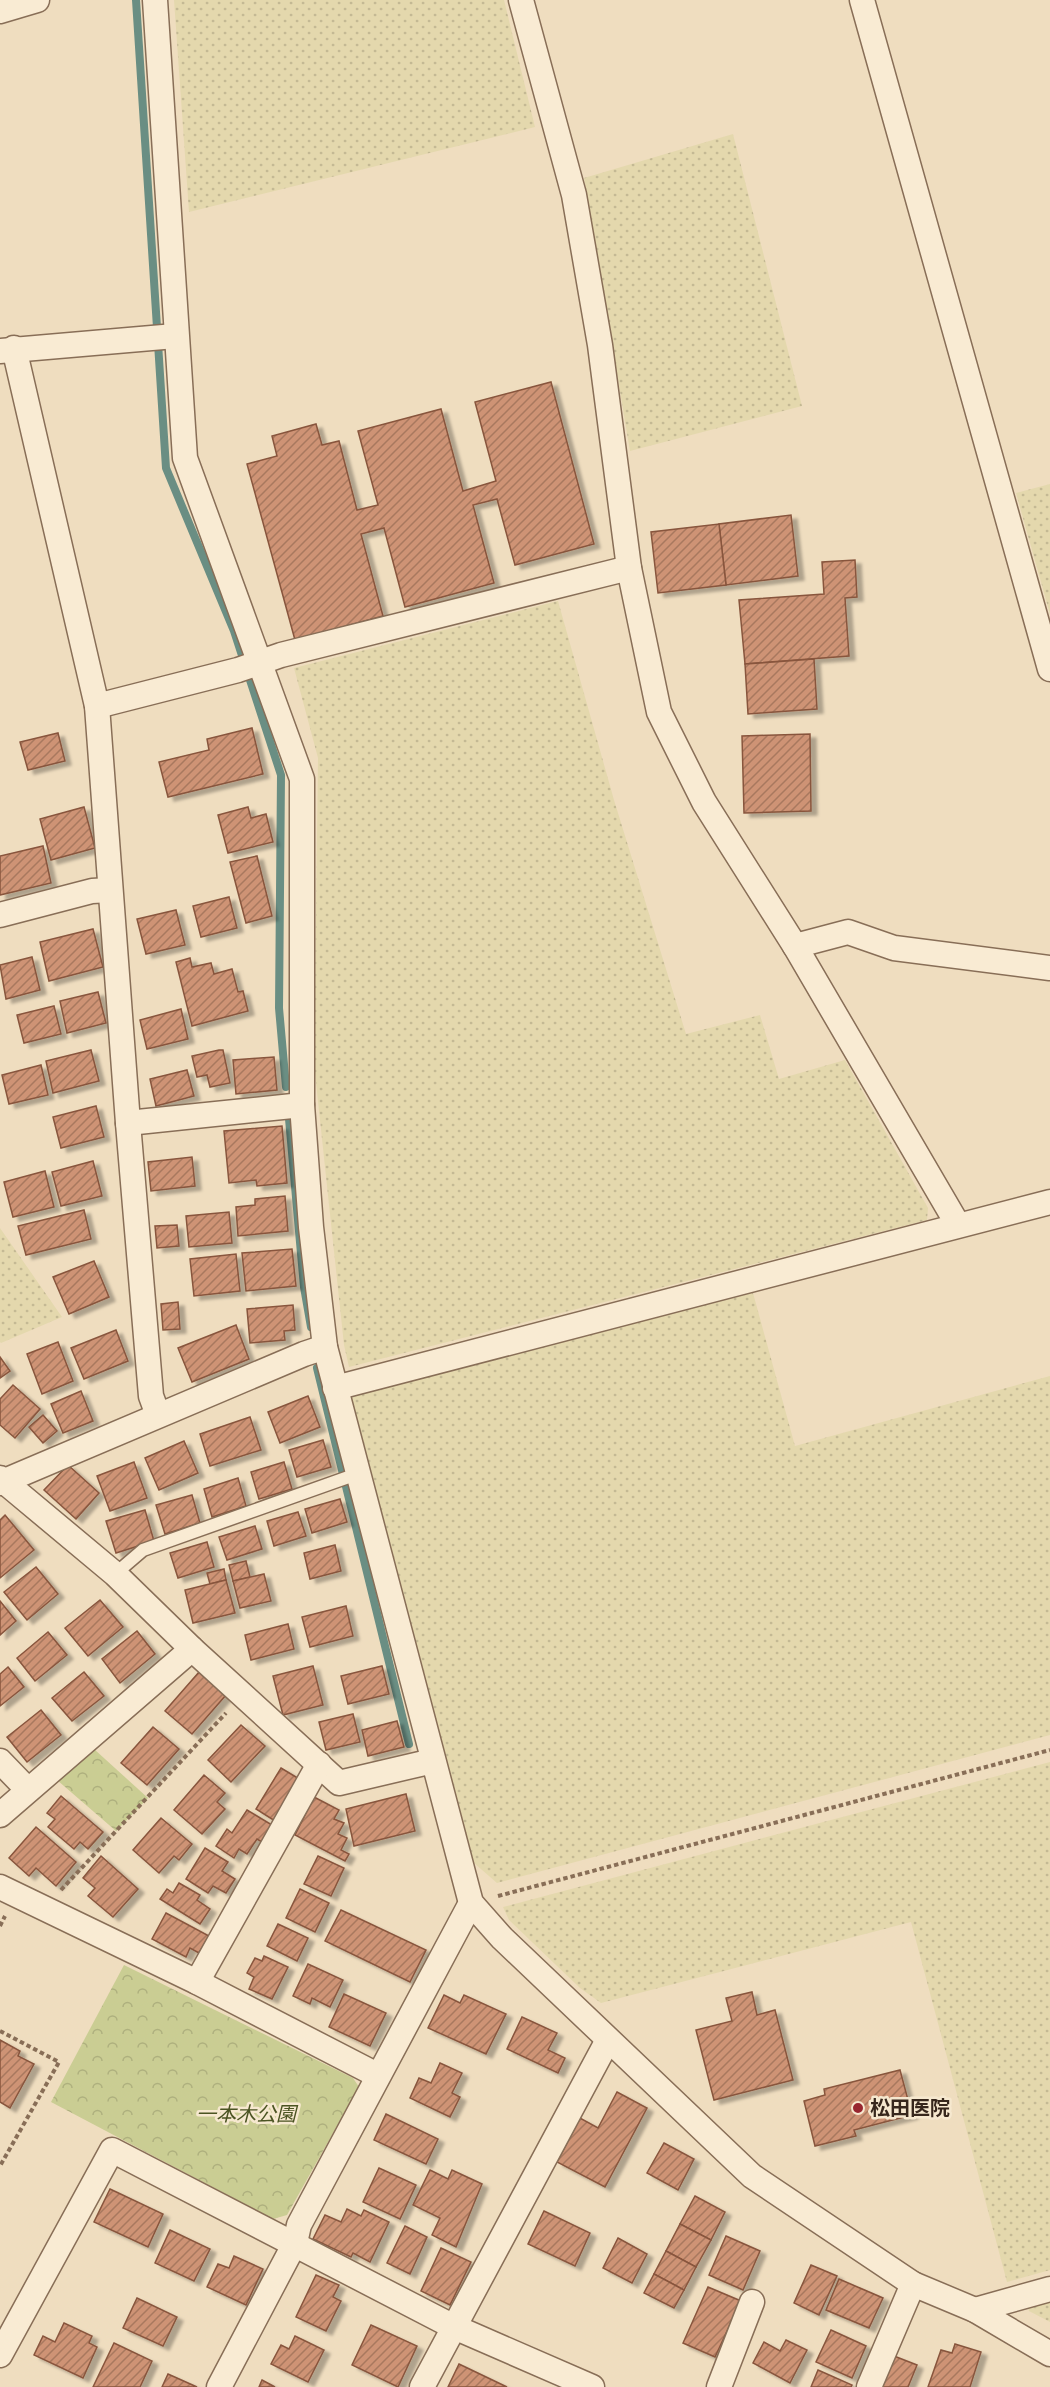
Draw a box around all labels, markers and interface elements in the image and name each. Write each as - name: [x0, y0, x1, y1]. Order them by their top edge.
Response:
- place label: 松田医院: [870, 2094, 950, 2124]
- park label: 一本木公園: [196, 2100, 299, 2130]
- marker: 松田医院: [851, 2101, 865, 2115]

